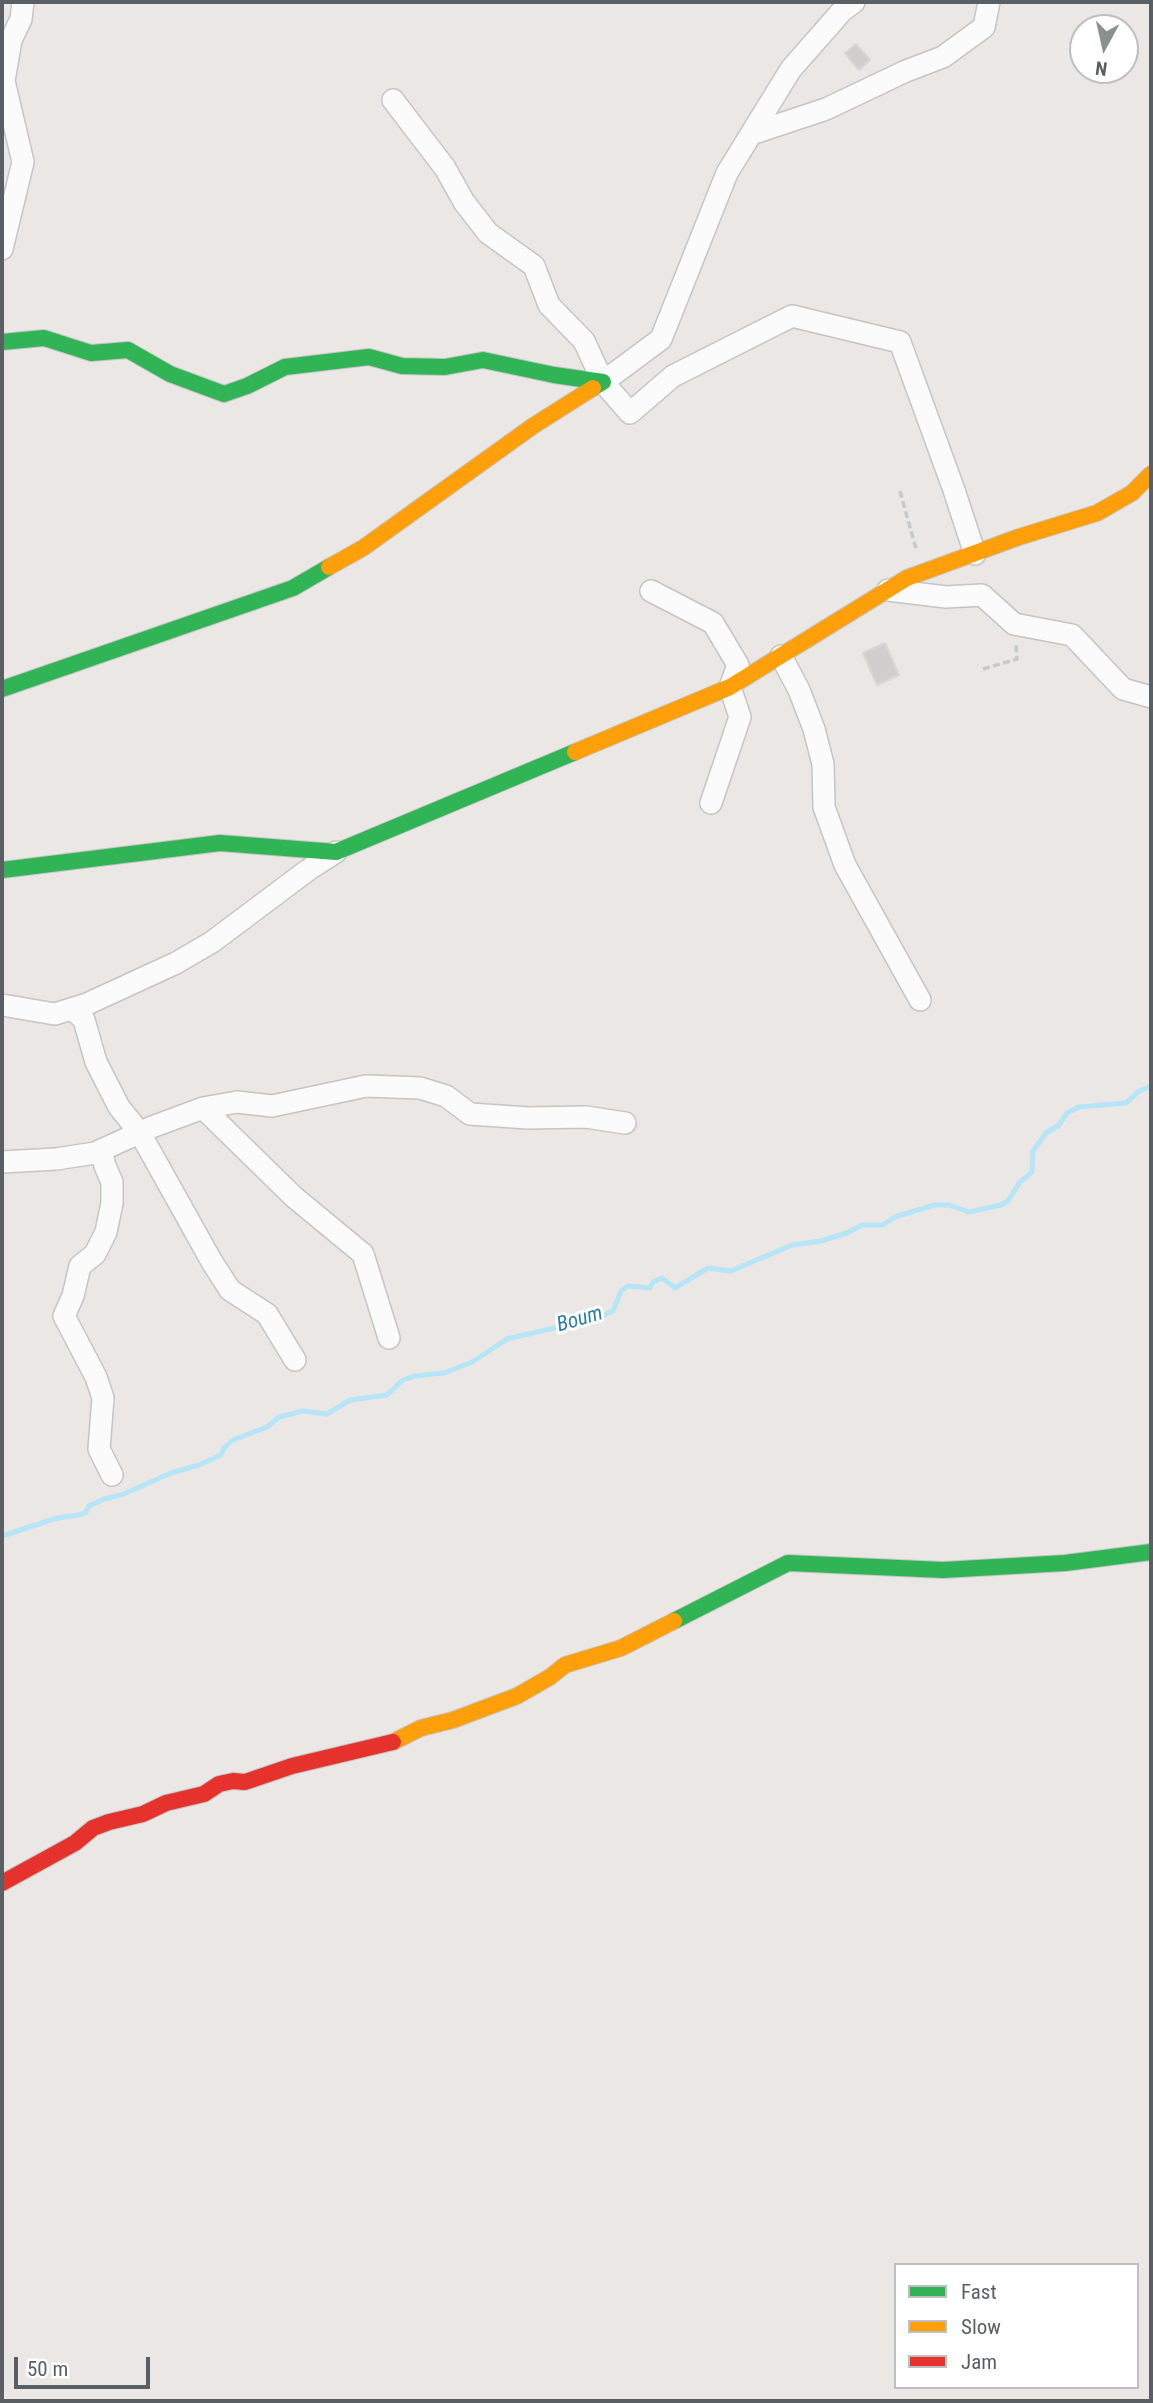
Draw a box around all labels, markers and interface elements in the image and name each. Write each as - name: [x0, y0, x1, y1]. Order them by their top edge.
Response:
- north arrow: [1069, 14, 1139, 84]
- text: N: [1094, 56, 1109, 81]
- water label: Boum: [554, 1301, 606, 1339]
- legend: [894, 2263, 1139, 2389]
- text: Fast: [961, 2280, 997, 2304]
- text: Slow: [961, 2315, 1001, 2339]
- scale bar: [18, 2344, 154, 2388]
- text: Jam: [961, 2350, 997, 2374]
- text: 50 m: [27, 2357, 68, 2381]

